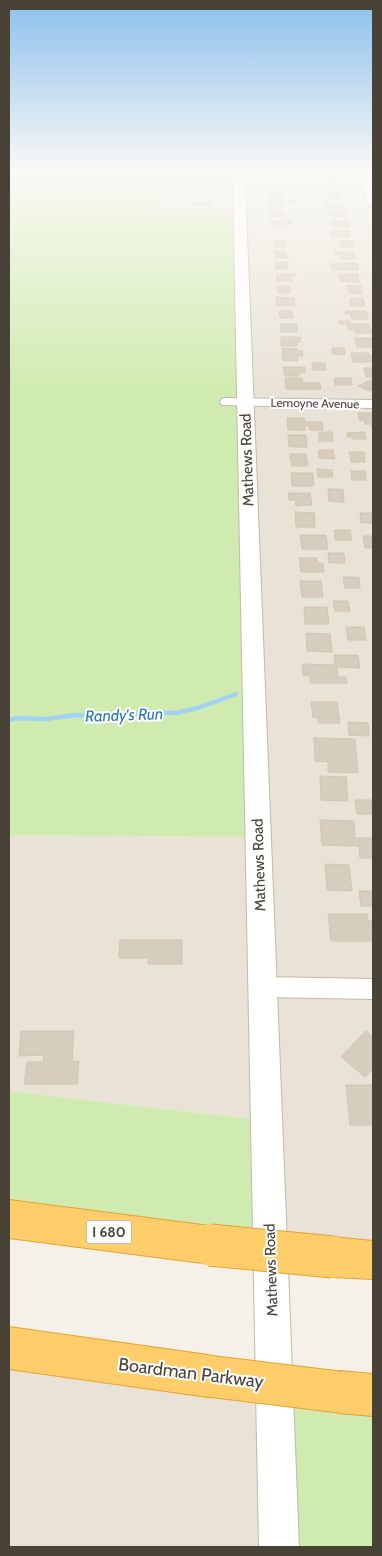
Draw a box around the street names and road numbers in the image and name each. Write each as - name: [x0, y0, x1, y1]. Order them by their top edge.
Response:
- street label: Lemoyne Avenue: [271, 395, 359, 411]
- street label: Mathews Road: [236, 413, 258, 507]
- street label: Mathews Road: [248, 818, 270, 912]
- road number: I 680: [86, 1220, 132, 1244]
- street label: Mathews Road: [260, 1223, 282, 1317]
- street label: Boardman Parkway: [117, 1353, 265, 1393]

